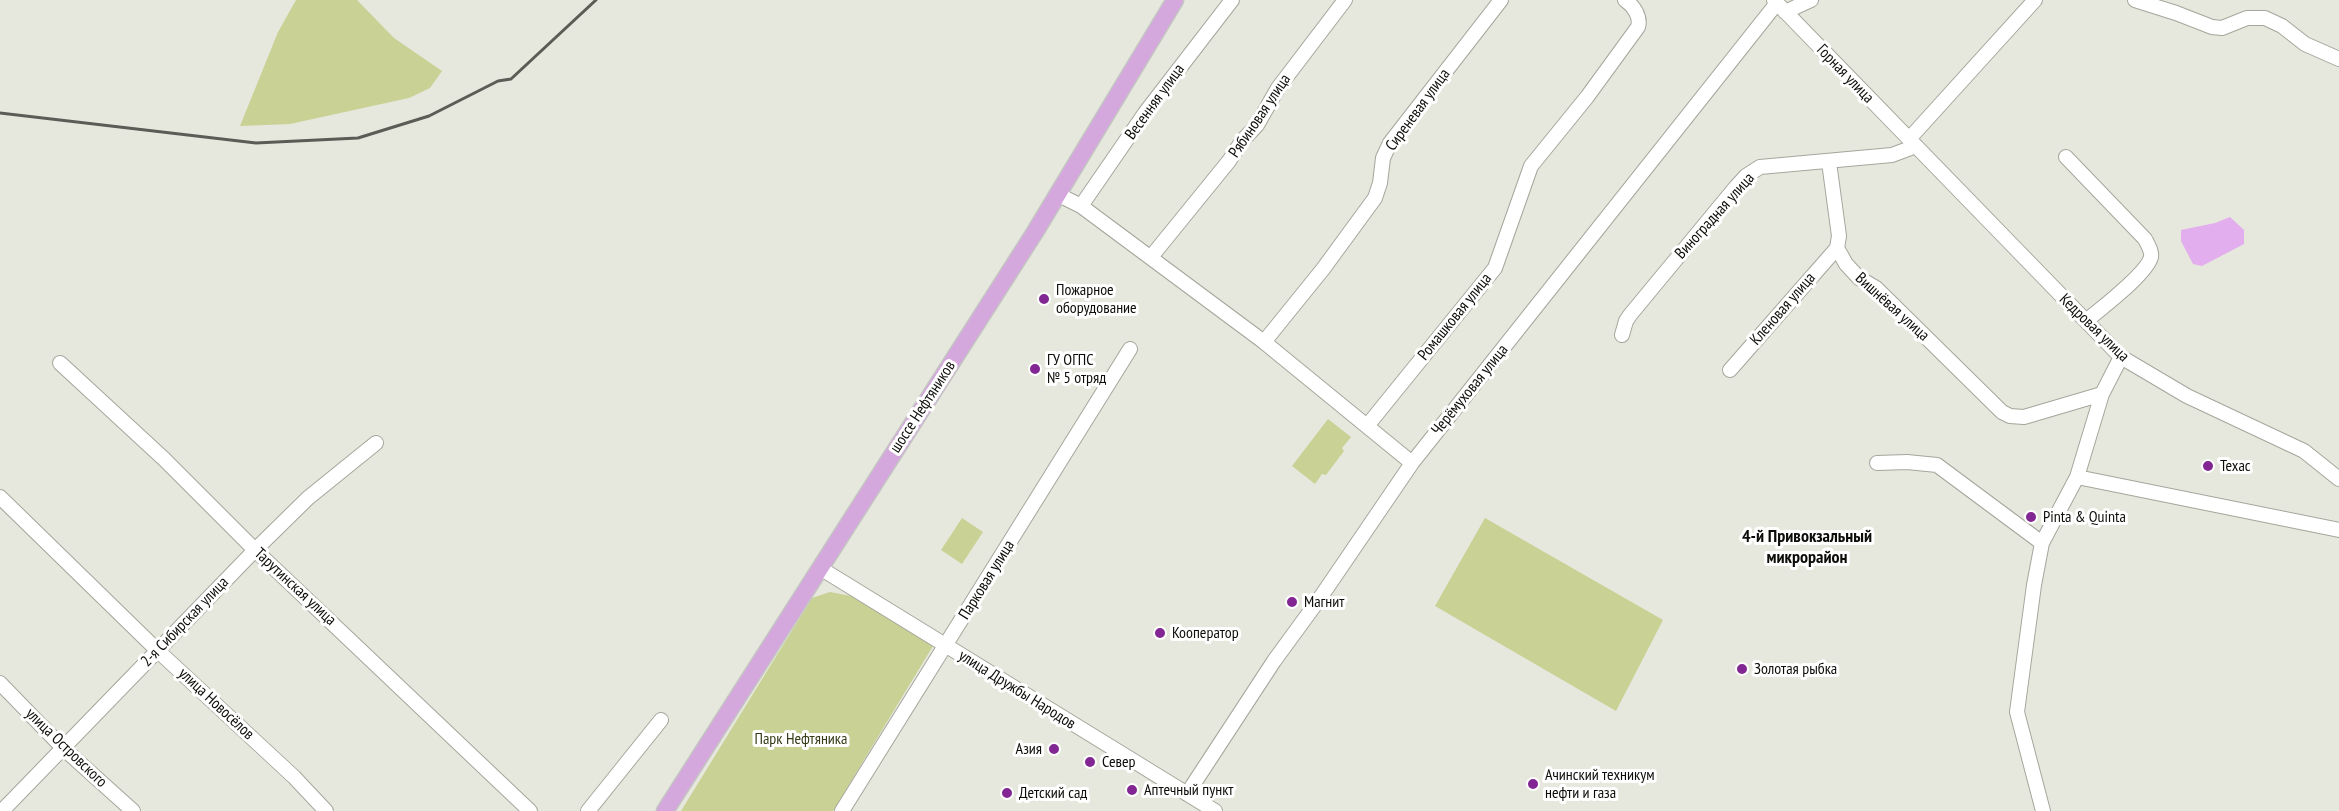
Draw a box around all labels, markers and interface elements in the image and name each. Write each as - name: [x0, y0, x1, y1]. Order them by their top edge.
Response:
- street label: Горная улица: [1812, 41, 1878, 107]
- street label: Весенняя улица: [1121, 61, 1189, 143]
- street label: Сиреневая улица: [1382, 65, 1454, 155]
- street label: Рябиновая улица: [1225, 71, 1295, 161]
- street label: Виноградная улица: [1671, 169, 1759, 263]
- street label: Кленовая улица: [1746, 269, 1820, 349]
- street label: Вишнёвая улица: [1851, 269, 1933, 345]
- street label: Ромашковая улица: [1414, 270, 1496, 364]
- place label: Пожарное оборудование: [1056, 280, 1137, 318]
- street label: Кедровая улица: [2055, 290, 2133, 366]
- marker: Пожарное оборудование: [1037, 292, 1051, 306]
- street label: Черёмуховая улица: [1428, 341, 1512, 439]
- place label: ГУ ОГПС № 5 отряд: [1047, 350, 1106, 388]
- street label: шоссе Нефтяников: [886, 357, 960, 457]
- marker: ГУ ОГПС № 5 отряд: [1028, 362, 1042, 376]
- place label: Техас: [2220, 456, 2251, 476]
- marker: Техас: [2201, 459, 2215, 473]
- place label: Pinta & Quinta: [2043, 507, 2126, 527]
- marker: Pinta & Quinta: [2024, 510, 2038, 524]
- district label: 4-й Привокзальный микрорайон: [1742, 526, 1872, 568]
- street label: Парковая улица: [955, 537, 1019, 623]
- street label: Тарутинская улица: [250, 544, 340, 630]
- street label: 2-я Сибирская улица: [137, 573, 233, 671]
- place label: Магнит: [1304, 592, 1344, 612]
- marker: Магнит: [1285, 595, 1299, 609]
- place label: Кооператор: [1172, 623, 1239, 643]
- marker: Кооператор: [1153, 626, 1167, 640]
- street label: улица Дружбы Народов: [955, 646, 1079, 734]
- place label: Золотая рыбка: [1754, 659, 1837, 679]
- marker: Золотая рыбка: [1735, 662, 1749, 676]
- street label: улица Новосёлов: [174, 664, 258, 744]
- street label: улица Островского: [21, 704, 111, 792]
- park label: Парк Нефтяника: [755, 729, 847, 749]
- place label: Азия: [1016, 739, 1042, 759]
- marker: Азия: [1047, 742, 1061, 756]
- place label: Север: [1102, 752, 1136, 772]
- marker: Север: [1083, 755, 1097, 769]
- place label: Ачинский техникум нефти и газа: [1545, 765, 1655, 803]
- marker: Ачинский техникум нефти и газа: [1526, 777, 1540, 791]
- place label: Аптечный пункт: [1144, 780, 1233, 800]
- place label: Детский сад: [1019, 783, 1087, 803]
- marker: Аптечный пункт: [1125, 783, 1139, 797]
- marker: Детский сад: [1000, 786, 1014, 800]

